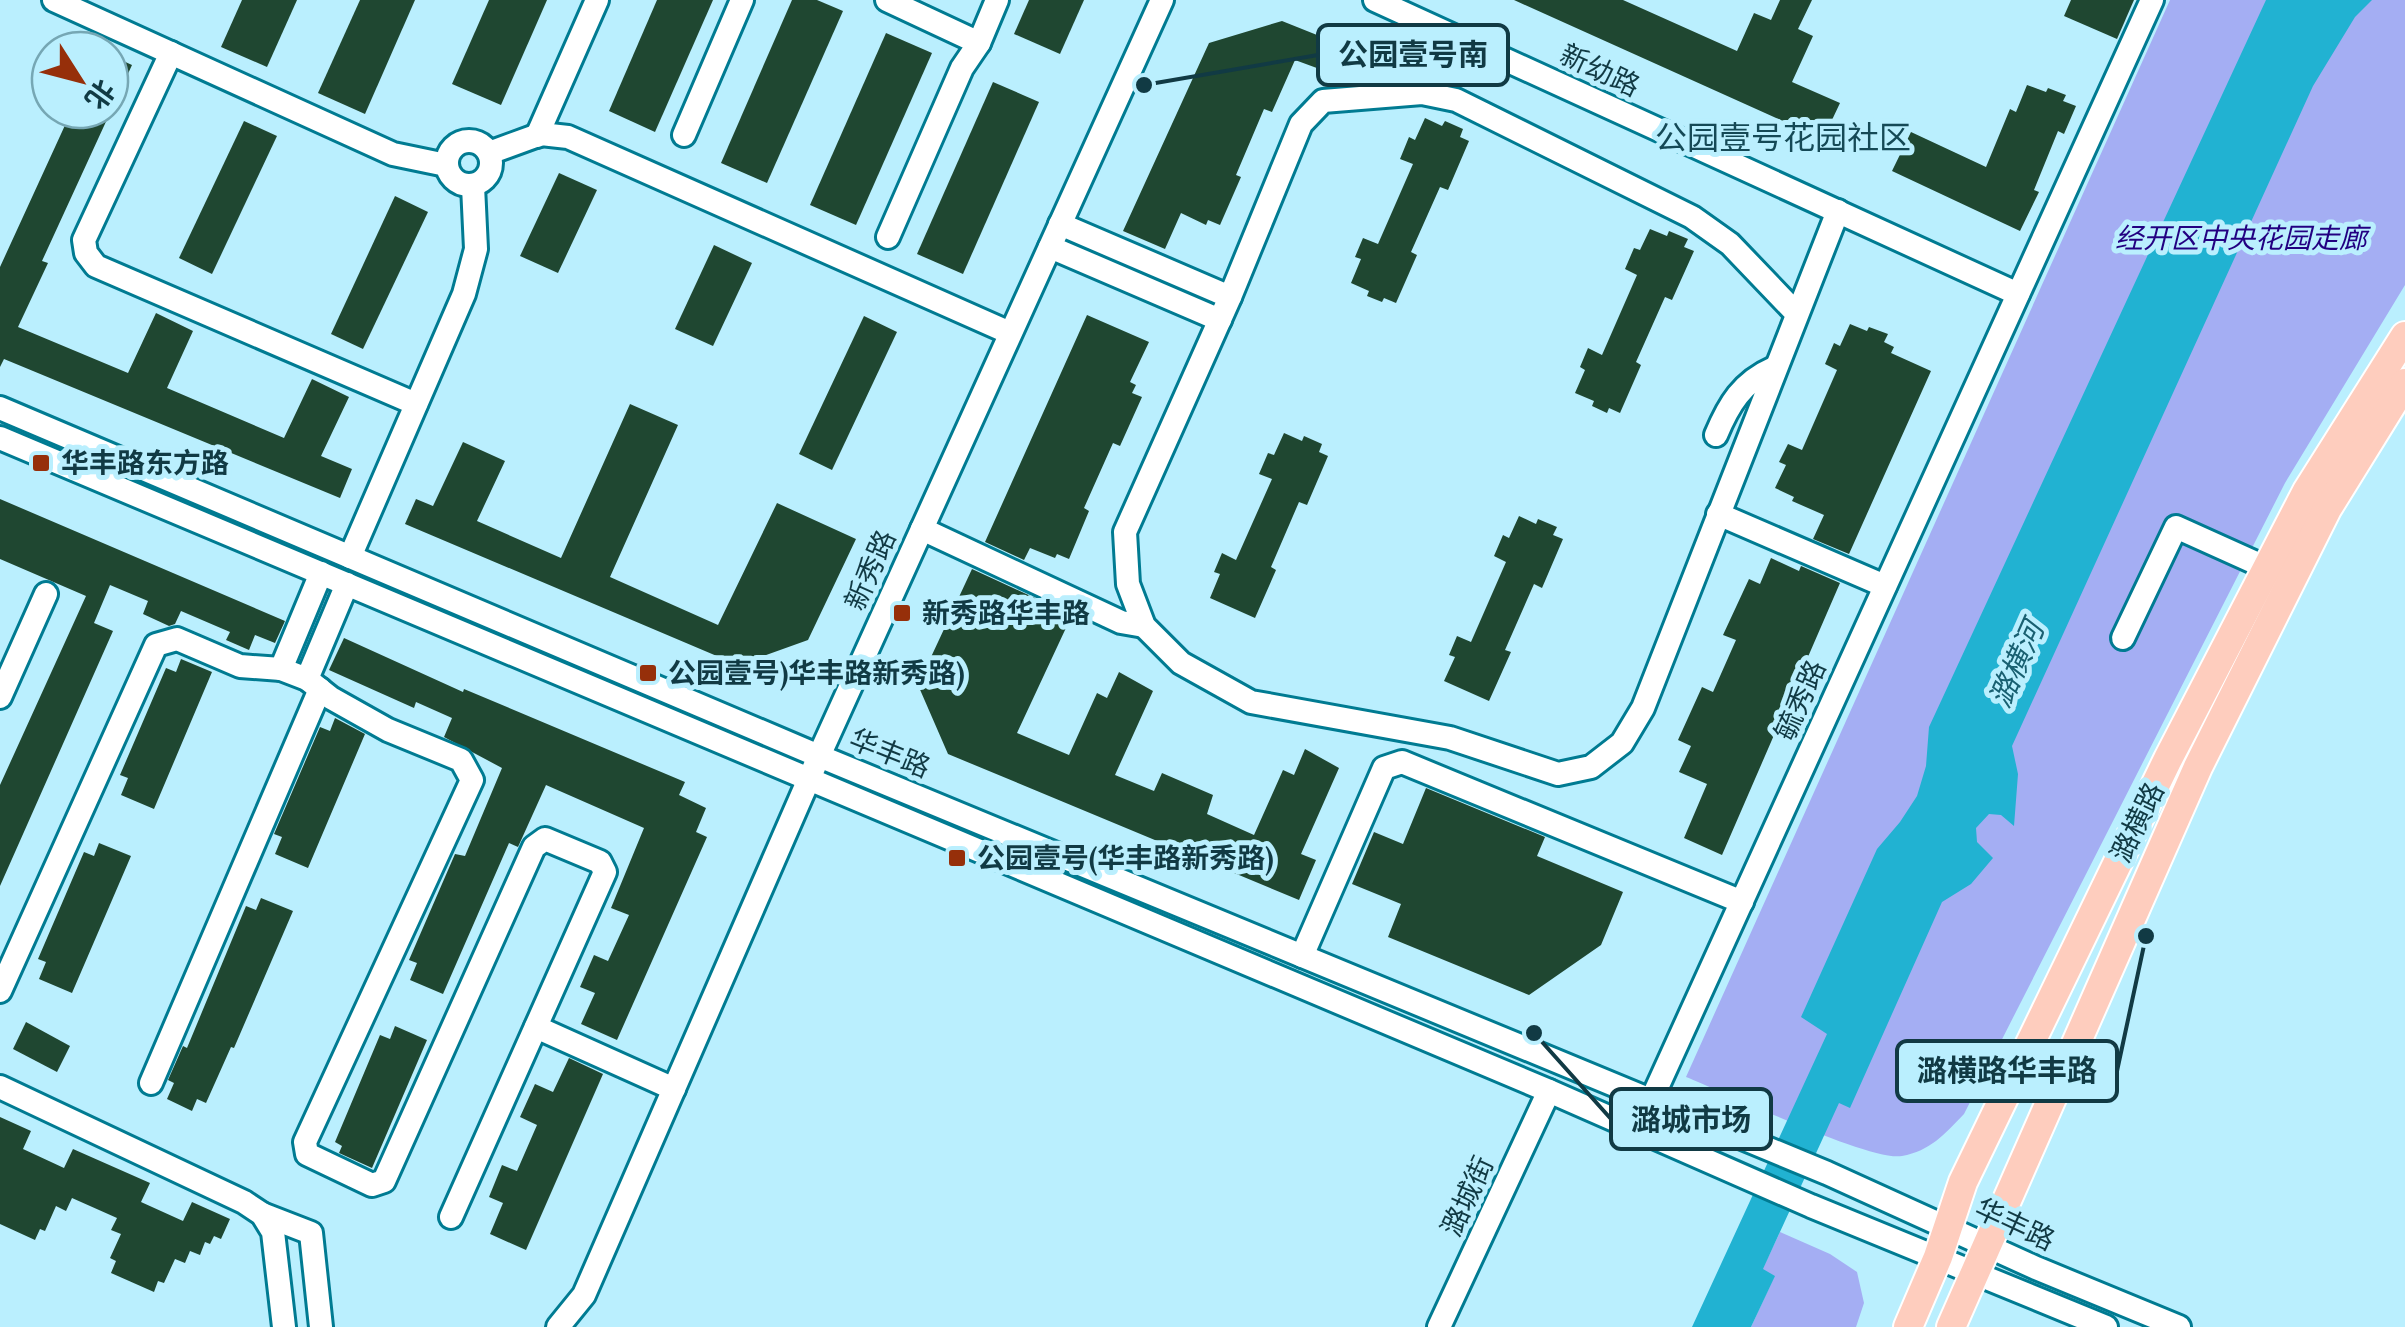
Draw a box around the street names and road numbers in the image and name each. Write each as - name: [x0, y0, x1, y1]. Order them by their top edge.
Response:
- street label: 新幼路: [1554, 36, 1646, 104]
- street label: 新秀路: [836, 524, 904, 616]
- street label: 毓秀路: [1766, 654, 1834, 746]
- street label: 华丰路: [844, 721, 936, 785]
- street label: 潞横路: [2102, 776, 2172, 868]
- street label: 潞城街: [1433, 1150, 1501, 1242]
- street label: 华丰路: [1969, 1190, 2061, 1258]

